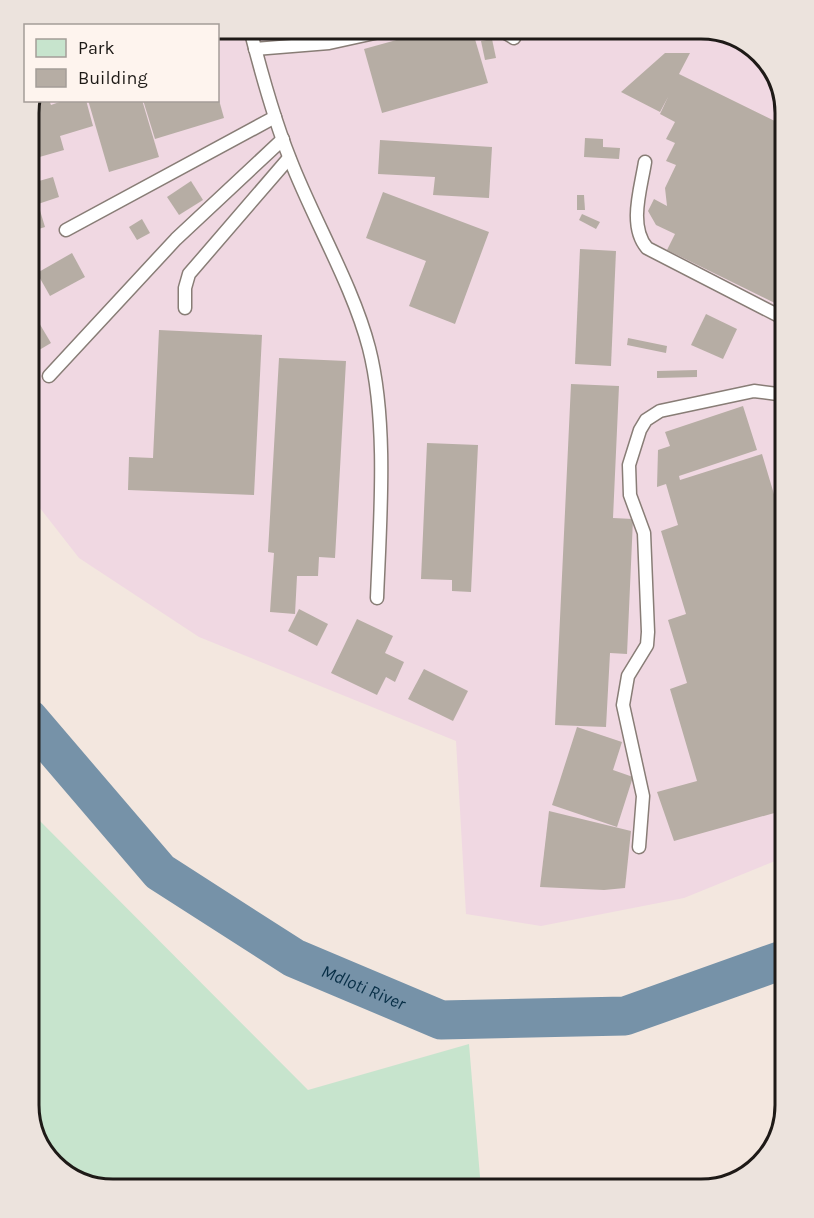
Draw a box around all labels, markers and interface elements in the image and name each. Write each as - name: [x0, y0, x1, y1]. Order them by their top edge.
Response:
- legend: [24, 24, 219, 102]
- text: Park: [78, 37, 115, 59]
- text: Building: [78, 67, 148, 89]
- water label: Mdloti River: [318, 960, 409, 1015]

